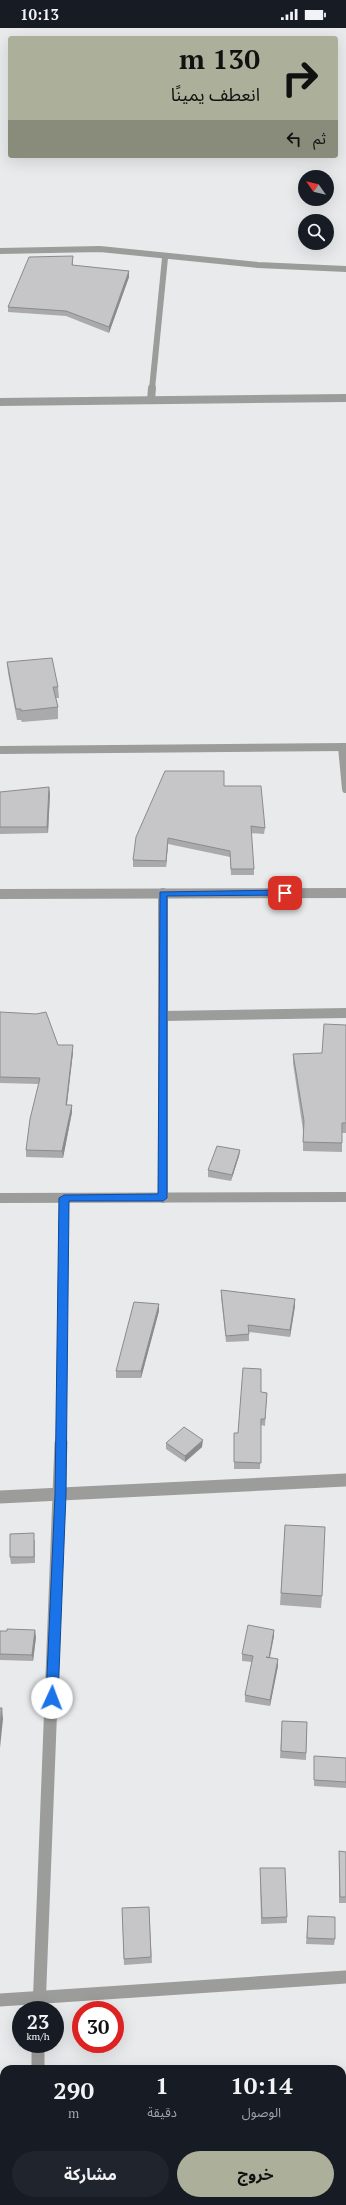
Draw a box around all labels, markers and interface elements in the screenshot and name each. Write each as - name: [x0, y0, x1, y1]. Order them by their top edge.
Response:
- text: 10:13: [20, 4, 59, 24]
- text: 130 m: [179, 40, 260, 77]
- icon: right: [274, 52, 326, 104]
- text: انعطف يمينًا: [171, 82, 260, 106]
- icon: left: [283, 128, 305, 150]
- text: ثم: [313, 128, 326, 148]
- north arrow: [298, 170, 334, 206]
- map controls: [298, 170, 334, 250]
- button: search: [298, 214, 334, 250]
- pin: [268, 876, 302, 910]
- icon: arrive: [274, 882, 296, 904]
- position arrow: [31, 1677, 73, 1719]
- speed limit sign: 30: [72, 2001, 124, 2053]
- text: 23: [27, 2008, 49, 2035]
- text: km/h: [26, 2030, 50, 2043]
- text: 1: [155, 2069, 169, 2101]
- text: 10:14: [230, 2069, 293, 2101]
- text: 290: [53, 2074, 94, 2106]
- text: دقيقة: [147, 2103, 177, 2121]
- text: الوصول: [242, 2103, 281, 2121]
- text: m: [68, 2104, 79, 2122]
- button: مشاركة: [12, 2151, 169, 2197]
- button: خروج: [177, 2151, 334, 2197]

